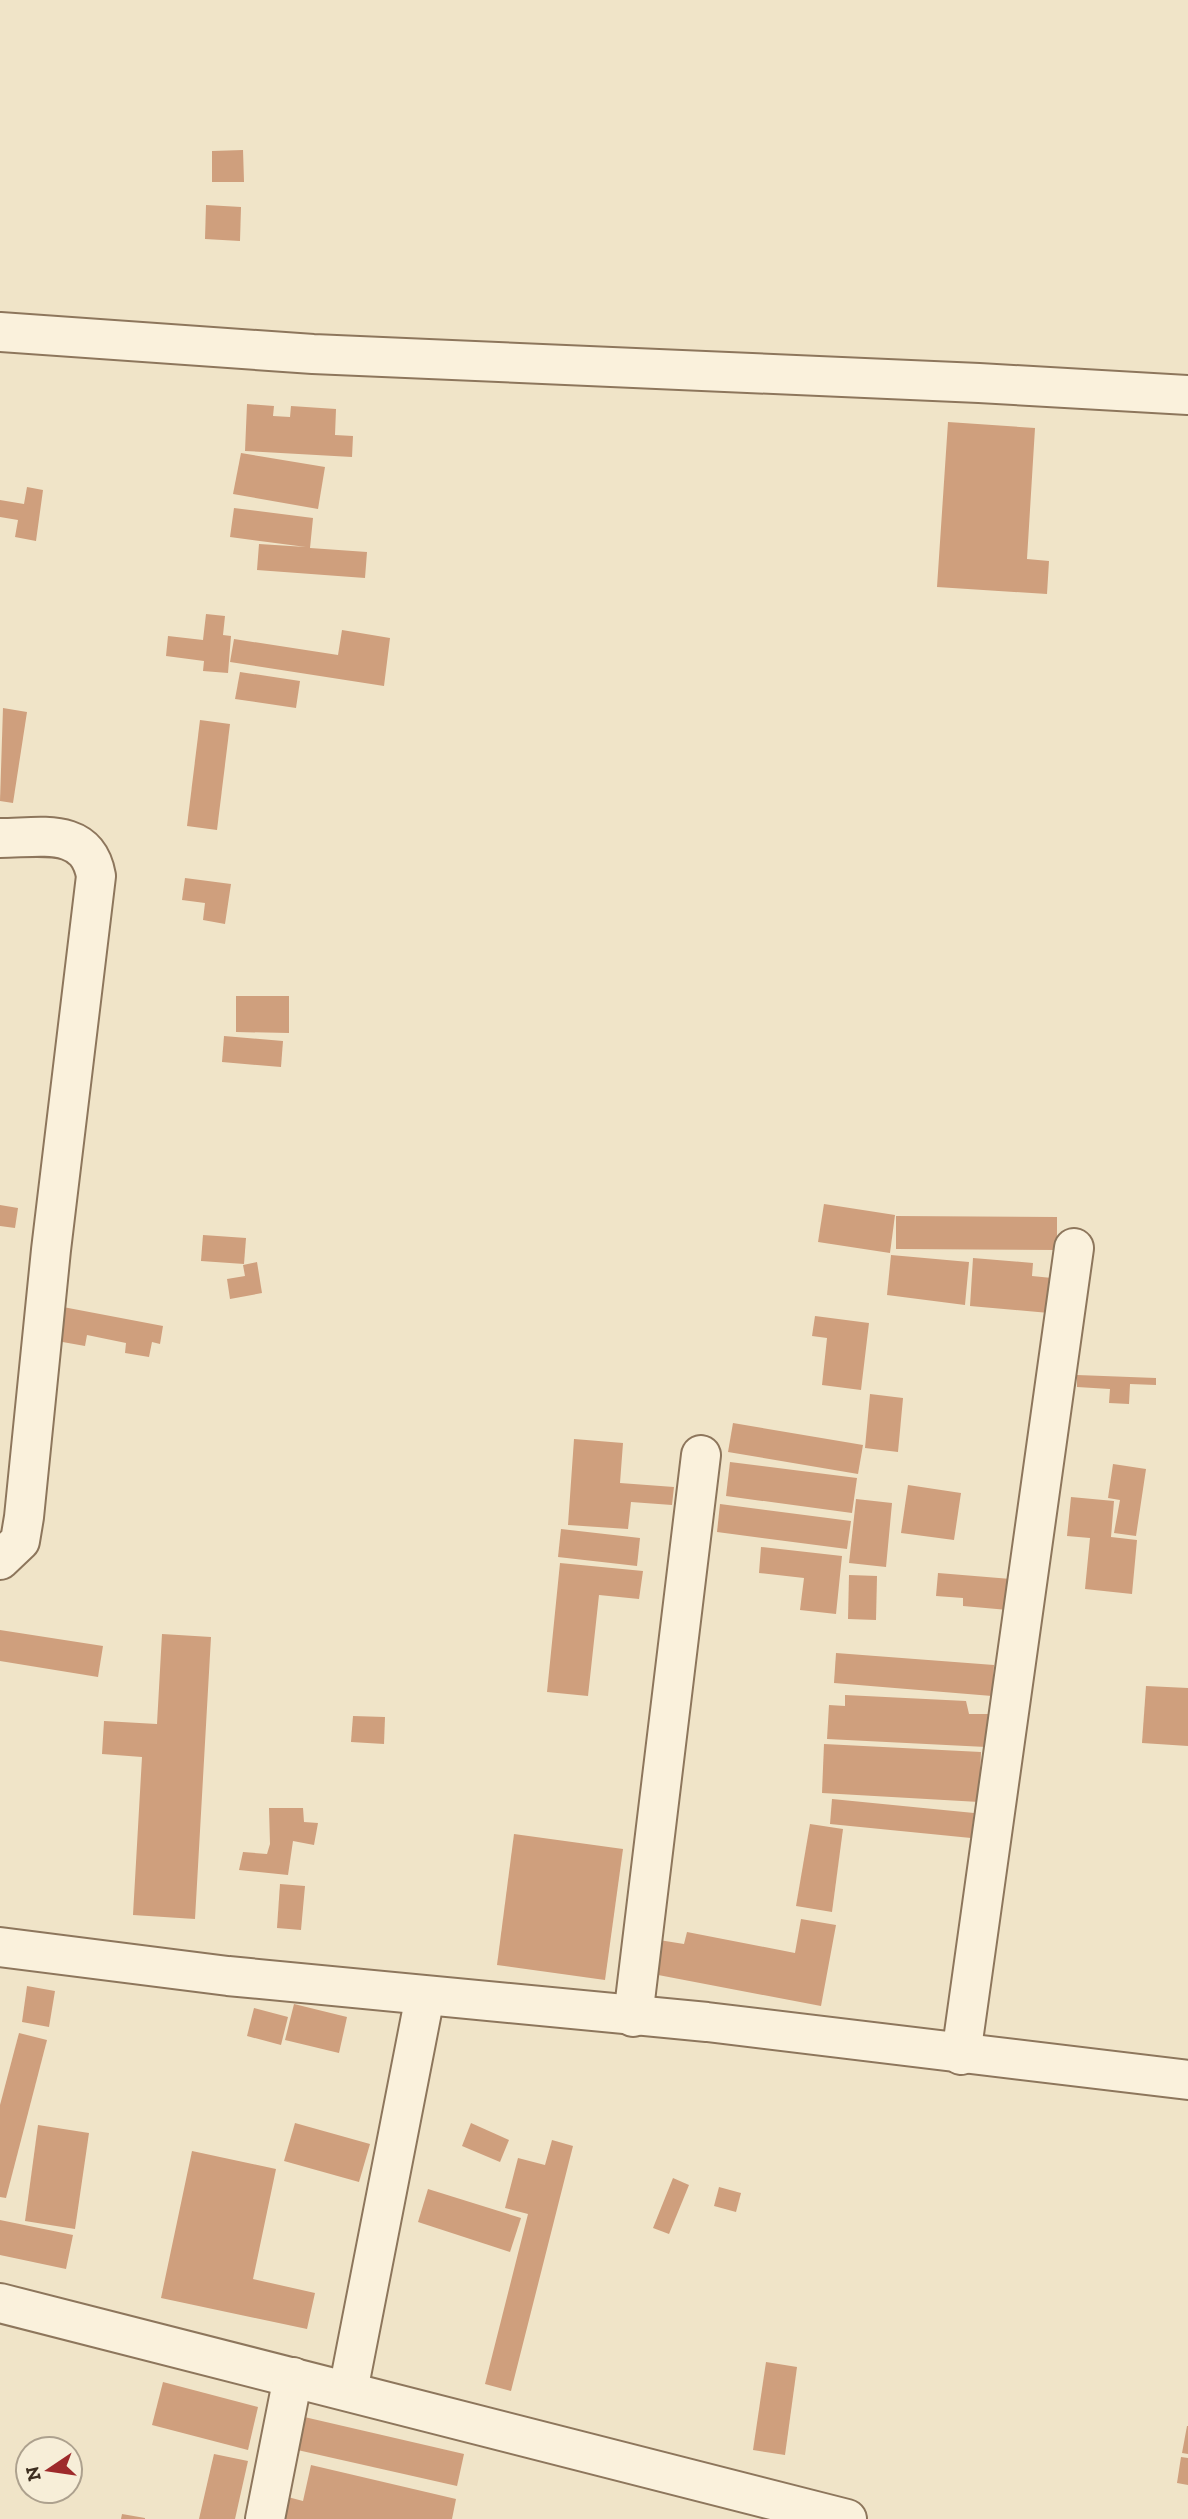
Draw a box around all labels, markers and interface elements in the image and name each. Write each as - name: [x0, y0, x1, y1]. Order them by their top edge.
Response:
- north arrow: [14, 2435, 84, 2505]
- text: N: [20, 2464, 46, 2483]

